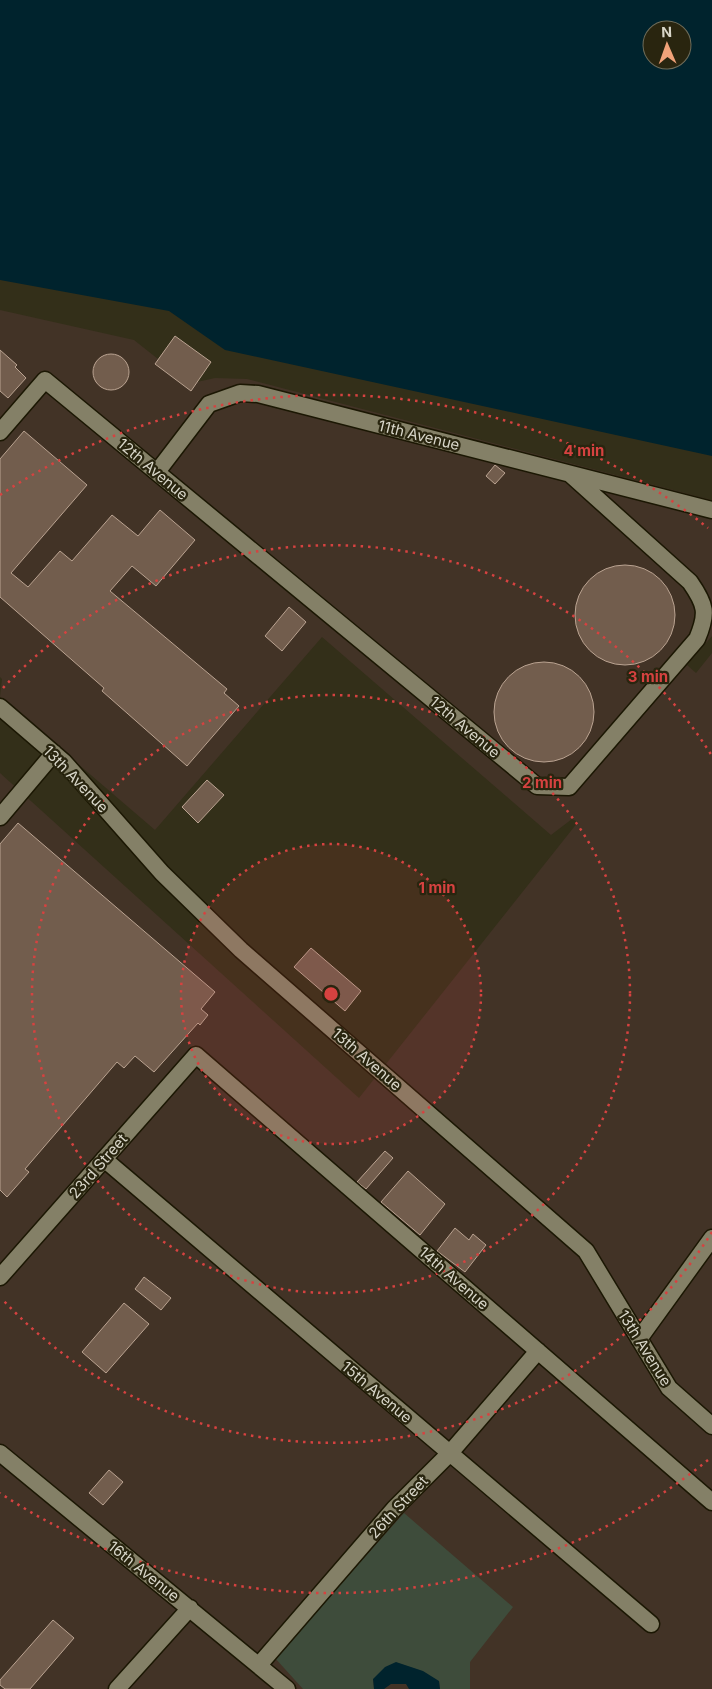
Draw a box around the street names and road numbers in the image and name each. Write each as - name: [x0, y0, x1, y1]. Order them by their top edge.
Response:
- street label: 11th Avenue: [376, 416, 462, 454]
- street label: 12th Avenue: [114, 434, 192, 504]
- street label: 12th Avenue: [426, 692, 504, 762]
- street label: 13th Avenue: [39, 741, 113, 817]
- street label: 13th Avenue: [328, 1024, 406, 1094]
- street label: 23rd Street: [65, 1130, 131, 1202]
- street label: 14th Avenue: [415, 1242, 493, 1314]
- street label: 13th Avenue: [614, 1306, 676, 1390]
- street label: 15th Avenue: [338, 1357, 416, 1427]
- street label: 26th Street: [364, 1472, 432, 1542]
- street label: 16th Avenue: [105, 1537, 183, 1605]

